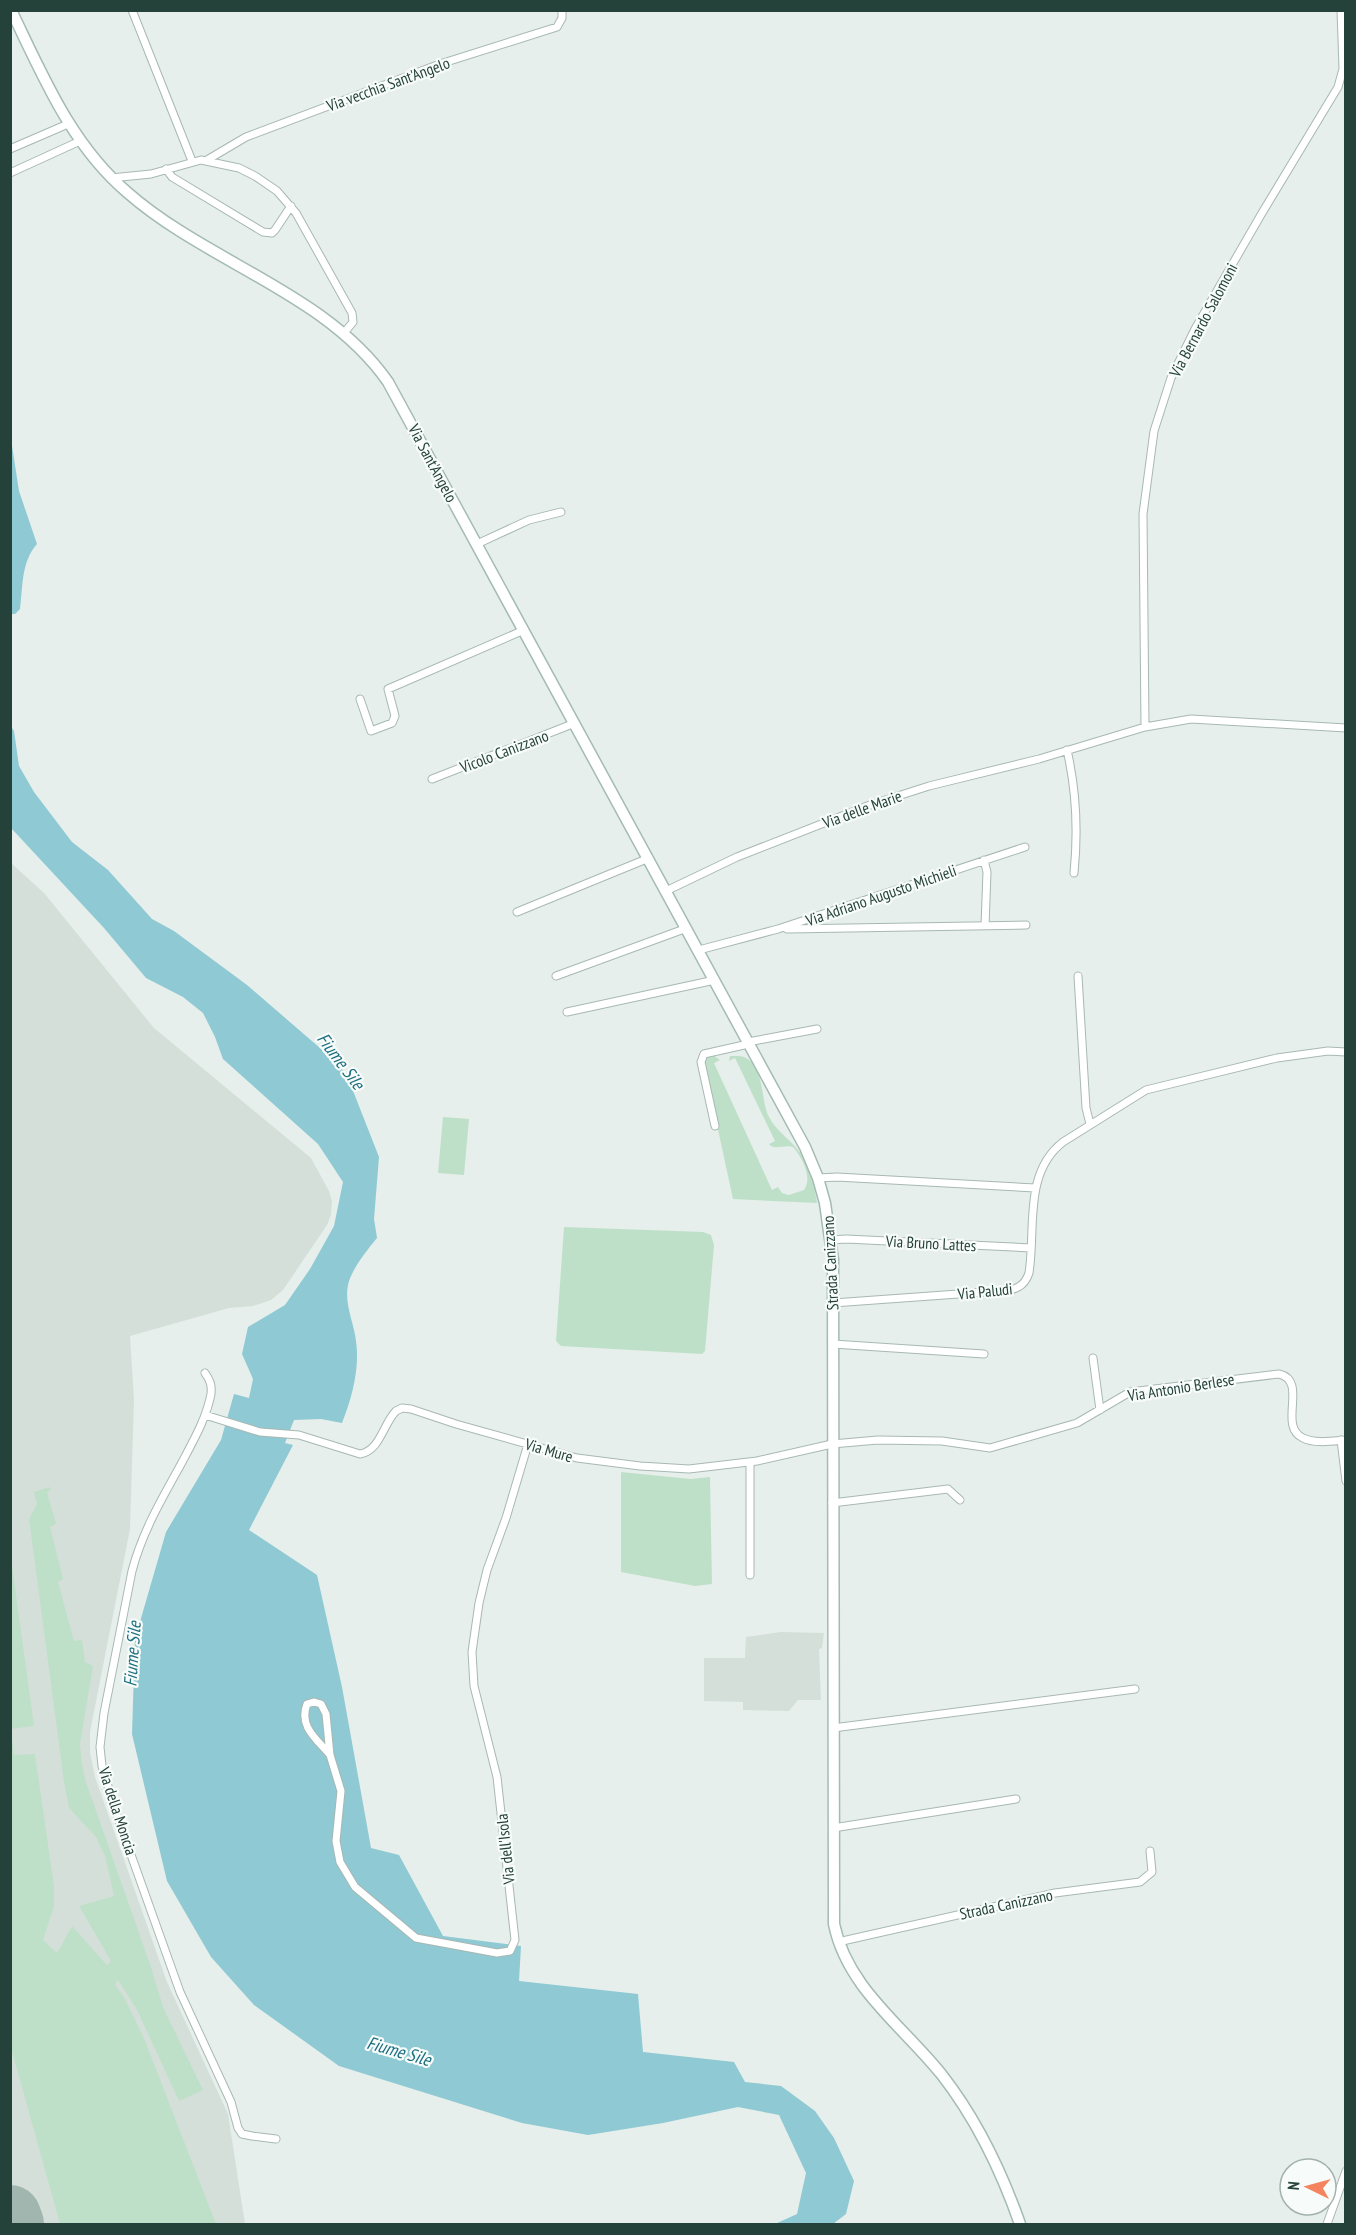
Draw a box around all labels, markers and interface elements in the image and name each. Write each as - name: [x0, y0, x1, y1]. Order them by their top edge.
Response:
- street label: Via vecchia Sant'Angelo: [323, 52, 452, 116]
- street label: Via Bernardo Salomoni: [1164, 260, 1241, 381]
- street label: Via Sant'Angelo: [404, 420, 462, 505]
- street label: Vicolo Canizzano: [456, 725, 551, 777]
- street label: Via delle Marie: [819, 785, 904, 833]
- street label: Via Adriano Augusto Michieli: [802, 860, 959, 930]
- water label: Fiume Sile: [312, 1028, 371, 1095]
- street label: Strada Canizzano: [818, 1215, 842, 1311]
- street label: Via Bruno Lattes: [884, 1231, 977, 1255]
- street label: Via Paludi: [956, 1278, 1013, 1304]
- street label: Via Antonio Berlese: [1125, 1369, 1236, 1405]
- street label: Via Mure: [522, 1433, 575, 1466]
- water label: Fiume Sile: [118, 1619, 146, 1687]
- street label: Via della Moncia: [94, 1764, 142, 1857]
- street label: Via dell'Isola: [491, 1813, 519, 1886]
- street label: Strada Canizzano: [958, 1884, 1054, 1924]
- water label: Fiume Sile: [364, 2031, 435, 2071]
- north arrow: [1278, 2157, 1338, 2217]
- text: N: [1283, 2181, 1303, 2191]

